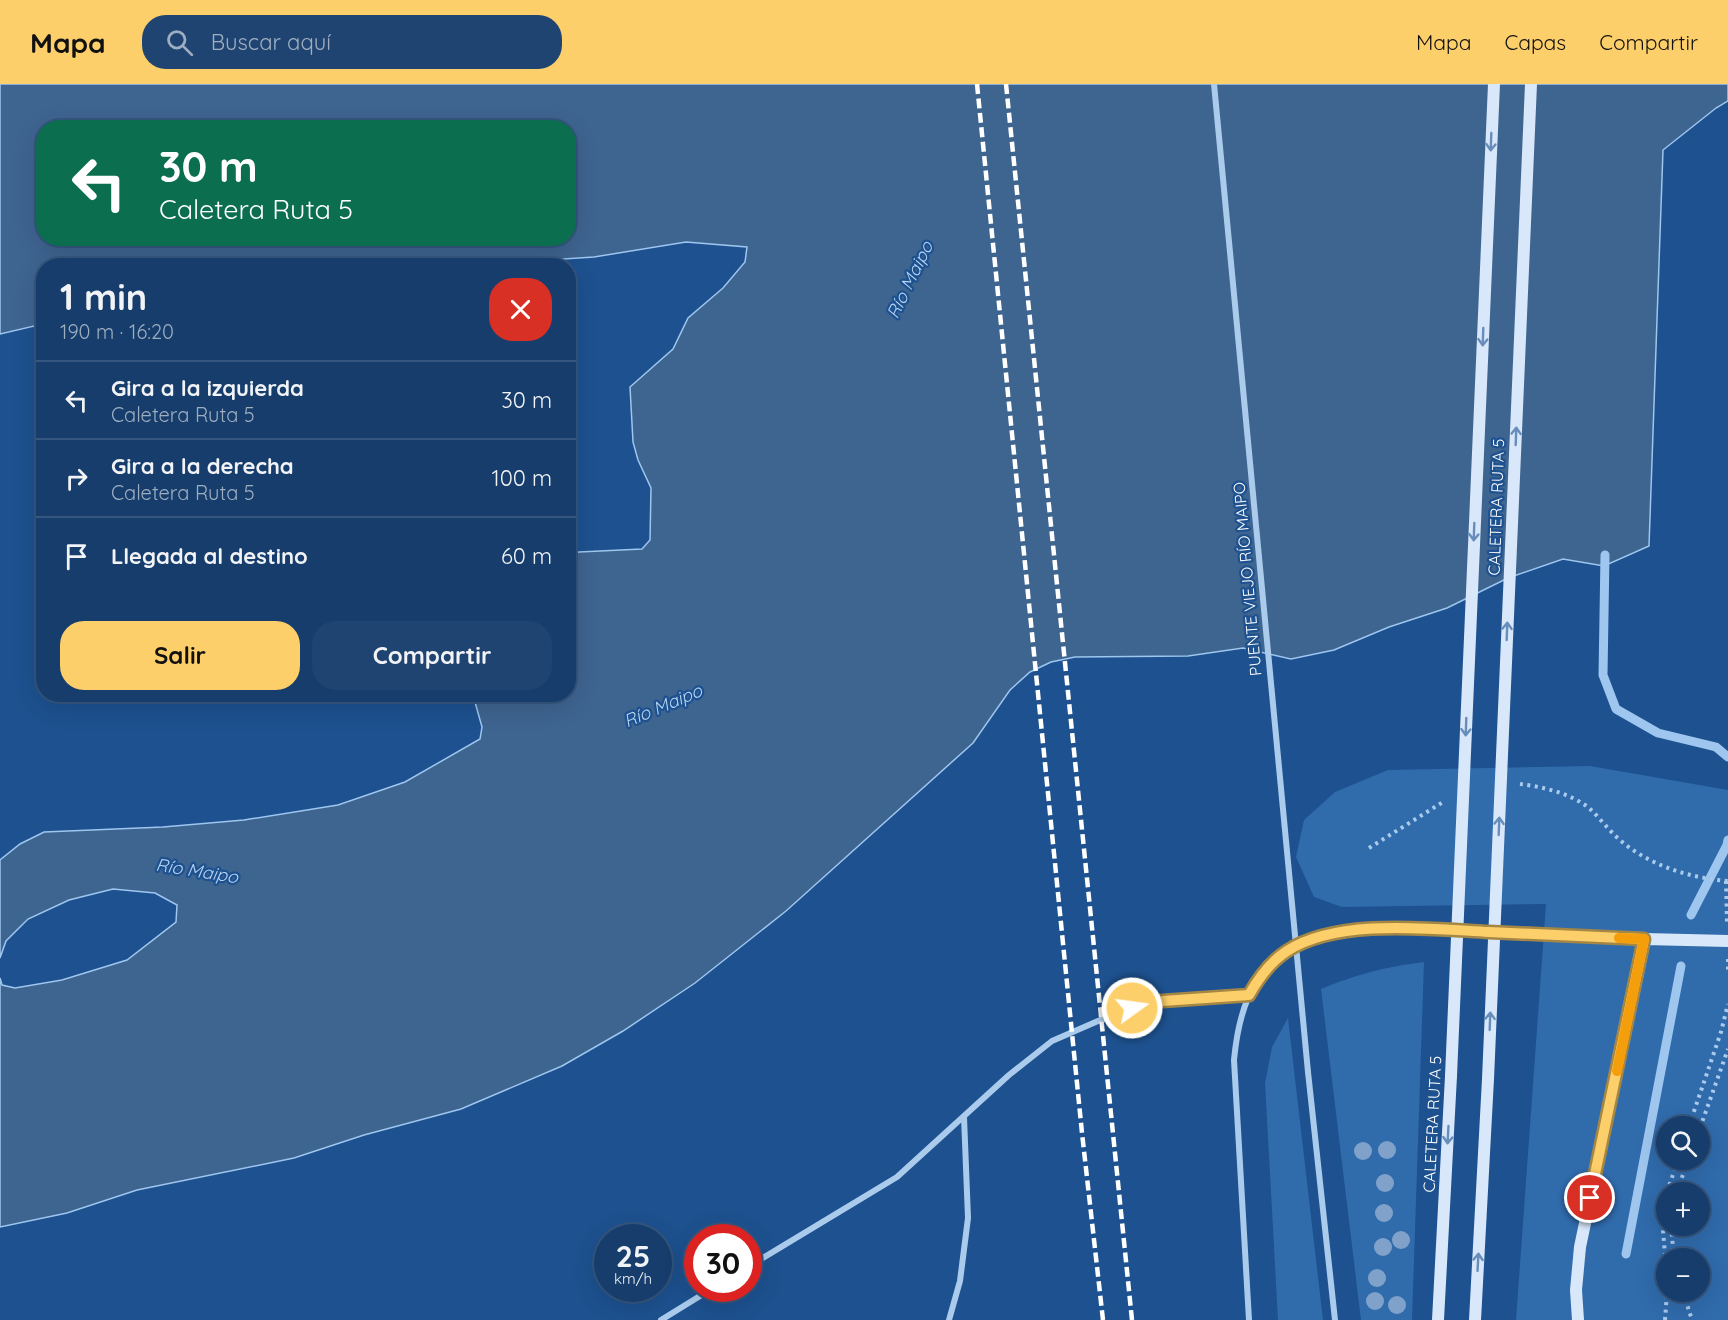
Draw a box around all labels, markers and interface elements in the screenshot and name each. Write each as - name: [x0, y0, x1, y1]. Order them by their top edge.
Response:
- search box: [142, 15, 562, 69]
- text: Mapa: [30, 25, 106, 60]
- icon: search: [163, 26, 196, 59]
- text: Buscar aquí: [211, 28, 331, 56]
- text: Mapa: [1416, 29, 1471, 55]
- text: Capas: [1504, 29, 1566, 55]
- text: Compartir: [1599, 29, 1698, 55]
- one-way arrow: [1486, 132, 1497, 152]
- text: 30 m: [159, 140, 258, 193]
- icon: left: [60, 144, 138, 222]
- text: Caletera Ruta 5: [159, 192, 353, 226]
- water label: Río Maipo: [881, 236, 939, 322]
- text: 1 min: [60, 274, 147, 319]
- button: close: [489, 278, 552, 341]
- text: 190 m · 16:20: [60, 319, 174, 344]
- one-way arrow: [1477, 327, 1488, 347]
- text: Gira a la izquierda: [111, 374, 304, 402]
- icon: left: [60, 384, 93, 417]
- text: 30 m: [501, 386, 552, 414]
- text: Caletera Ruta 5: [111, 402, 255, 427]
- one-way arrow: [1510, 427, 1521, 447]
- street label: CALETERA RUTA 5: [1484, 438, 1508, 576]
- text: Gira a la derecha: [111, 452, 294, 480]
- icon: right: [60, 462, 93, 495]
- text: 100 m: [492, 464, 552, 492]
- text: Caletera Ruta 5: [111, 480, 255, 505]
- street label: PUENTE VIEJO RÍO MAIPO: [1229, 481, 1265, 677]
- one-way arrow: [1469, 522, 1480, 542]
- icon: arrive: [60, 540, 93, 573]
- text: Llegada al destino: [111, 542, 308, 570]
- text: 60 m: [501, 542, 552, 570]
- button: Salir: [60, 621, 300, 690]
- button: Compartir: [312, 621, 552, 690]
- one-way arrow: [1502, 621, 1513, 641]
- water label: Río Maipo: [620, 678, 707, 732]
- one-way arrow: [1460, 716, 1471, 736]
- one-way arrow: [1493, 816, 1504, 836]
- water label: Río Maipo: [154, 853, 241, 889]
- position arrow: [1100, 976, 1164, 1040]
- one-way arrow: [1485, 1011, 1496, 1031]
- street label: CALETERA RUTA 5: [1418, 1055, 1446, 1193]
- map controls: [1656, 1116, 1710, 1302]
- button: search: [1656, 1116, 1710, 1170]
- one-way arrow: [1442, 1124, 1453, 1144]
- pin: [1564, 1172, 1615, 1223]
- icon: arrive: [1573, 1181, 1606, 1214]
- button: +: [1656, 1182, 1710, 1236]
- speed limit sign: 30: [684, 1224, 762, 1302]
- text: 25: [616, 1237, 650, 1275]
- button: −: [1656, 1248, 1710, 1302]
- one-way arrow: [1473, 1252, 1484, 1272]
- text: km/h: [614, 1269, 652, 1288]

